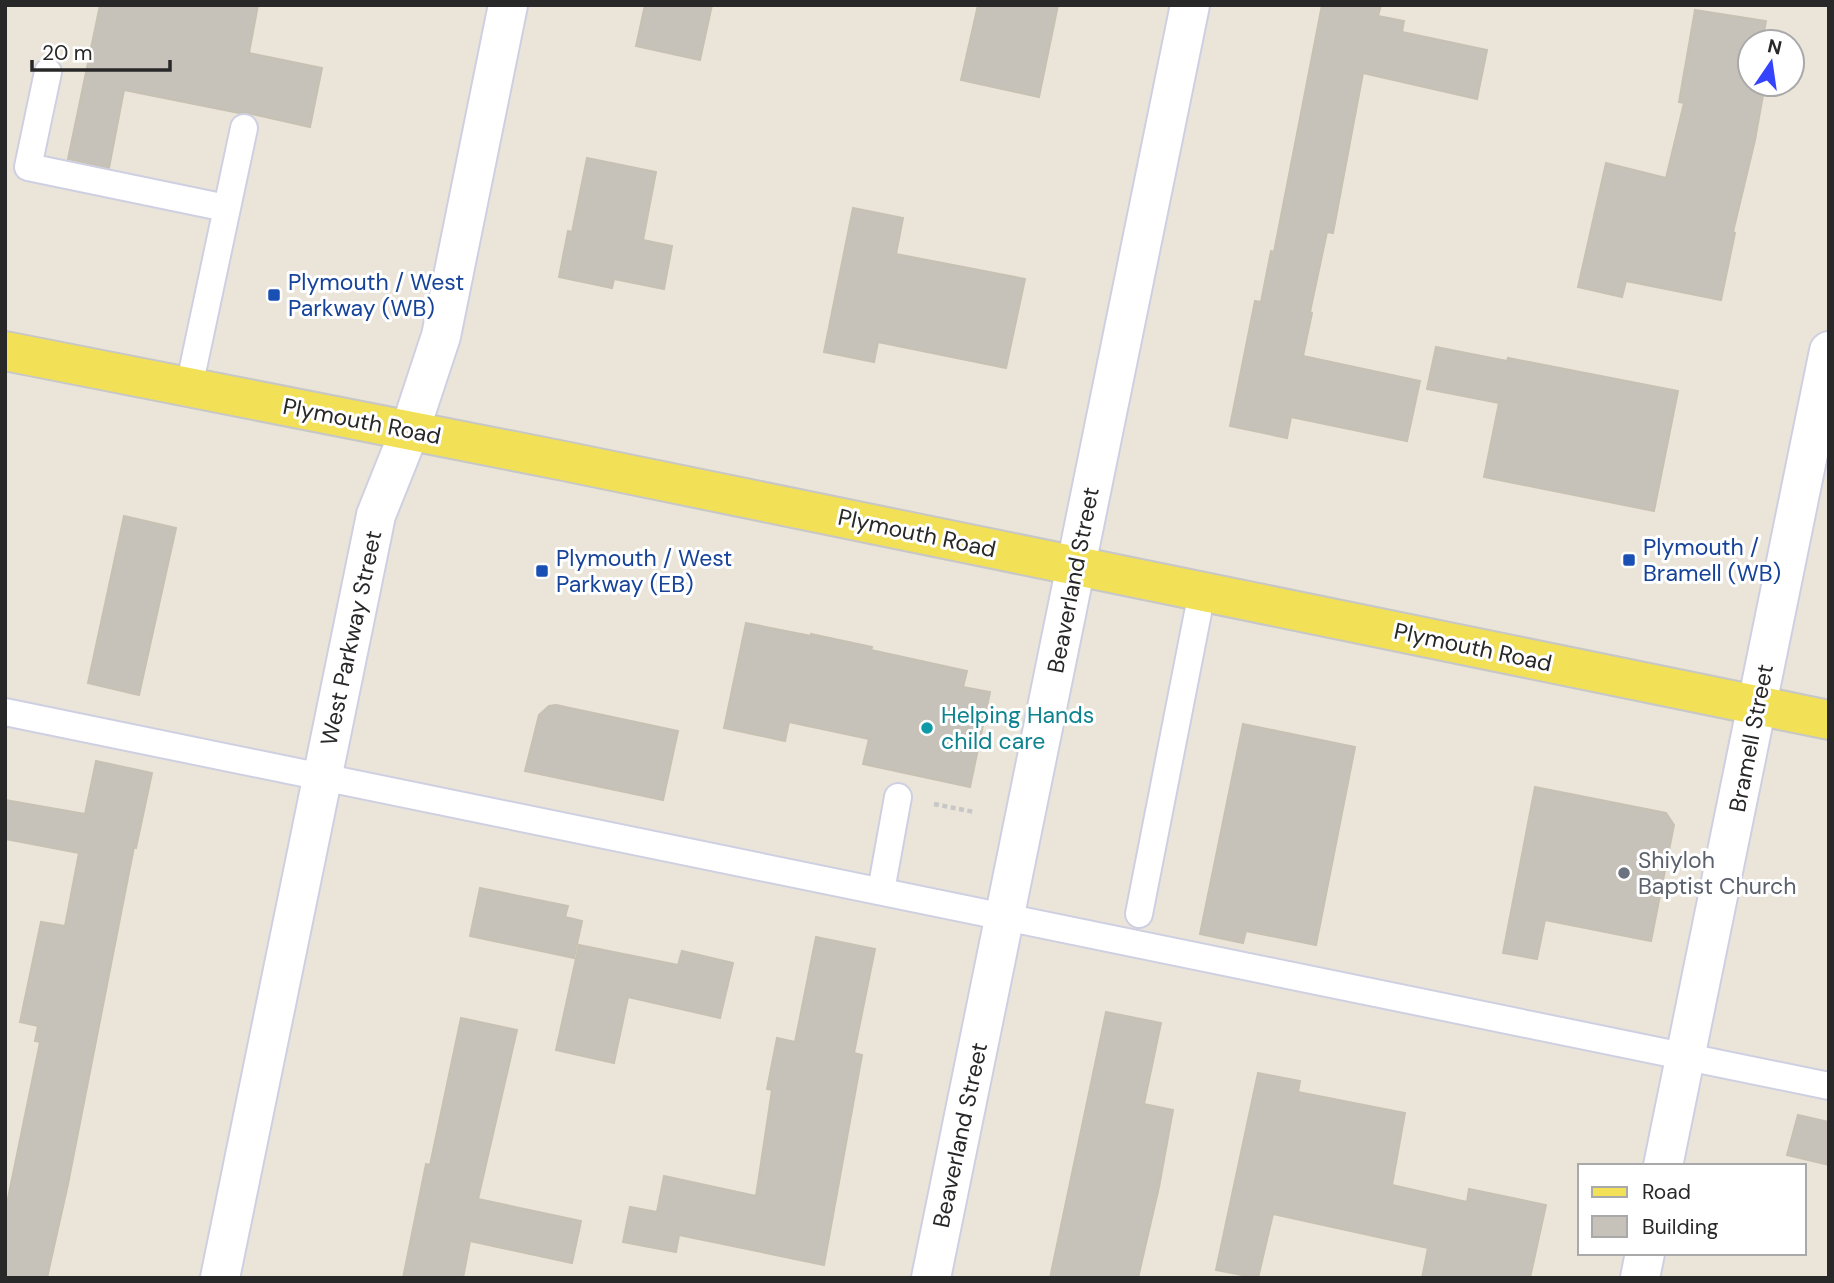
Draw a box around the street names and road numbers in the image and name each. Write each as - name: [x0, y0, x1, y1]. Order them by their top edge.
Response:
- street label: Plymouth Road: [280, 391, 444, 451]
- street label: Beaverland Street: [1040, 485, 1106, 675]
- street label: Plymouth Road: [835, 502, 999, 564]
- street label: West Parkway Street: [314, 528, 388, 748]
- street label: Plymouth Road: [1391, 616, 1555, 678]
- street label: Bramell Street: [1722, 662, 1780, 814]
- street label: Beaverland Street: [926, 1040, 994, 1230]

